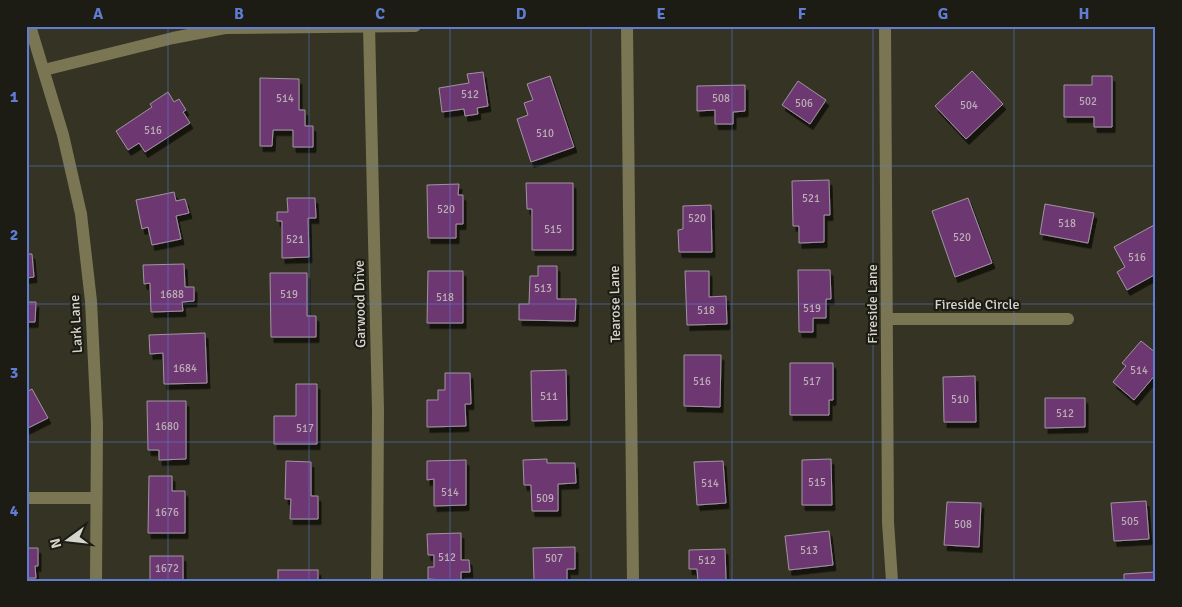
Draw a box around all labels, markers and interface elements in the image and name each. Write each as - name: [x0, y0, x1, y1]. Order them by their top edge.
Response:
- text: A: [93, 4, 104, 24]
- text: B: [234, 4, 244, 24]
- text: C: [375, 4, 385, 24]
- text: D: [516, 4, 527, 24]
- text: E: [656, 4, 666, 24]
- text: F: [798, 4, 807, 24]
- text: G: [938, 4, 948, 24]
- text: H: [1079, 4, 1089, 24]
- text: 1: [10, 87, 19, 107]
- house number: 512: [461, 88, 479, 101]
- house number: 514: [276, 92, 294, 105]
- house number: 508: [712, 92, 730, 105]
- house number: 502: [1079, 95, 1097, 108]
- house number: 506: [795, 97, 813, 110]
- house number: 504: [960, 99, 978, 112]
- house number: 516: [144, 124, 162, 137]
- house number: 510: [536, 127, 554, 140]
- house number: 521: [802, 192, 820, 205]
- house number: 520: [437, 203, 455, 216]
- house number: 520: [688, 212, 706, 225]
- house number: 518: [1058, 217, 1076, 230]
- house number: 515: [544, 223, 562, 236]
- text: 2: [10, 225, 18, 245]
- house number: 520: [953, 231, 971, 244]
- house number: 521: [286, 233, 304, 246]
- house number: 516: [1128, 251, 1146, 264]
- street label: Garwood Drive: [351, 260, 369, 348]
- street label: Fireside Lane: [864, 264, 881, 344]
- street label: Tearose Lane: [606, 265, 624, 343]
- house number: 513: [534, 282, 552, 295]
- house number: 1688: [160, 288, 184, 301]
- house number: 519: [280, 288, 298, 301]
- house number: 518: [436, 291, 454, 304]
- street label: Lark Lane: [66, 294, 86, 354]
- street label: Fireside Circle: [934, 296, 1020, 313]
- house number: 519: [803, 302, 821, 315]
- house number: 518: [697, 304, 715, 317]
- house number: 1684: [173, 362, 197, 375]
- text: 3: [10, 363, 18, 383]
- house number: 514: [1130, 364, 1148, 377]
- house number: 516: [693, 375, 711, 388]
- house number: 517: [803, 375, 821, 388]
- house number: 511: [540, 390, 558, 403]
- house number: 510: [951, 393, 969, 406]
- house number: 512: [1056, 407, 1074, 420]
- house number: 1680: [155, 420, 179, 433]
- house number: 517: [296, 422, 314, 435]
- house number: 515: [808, 476, 826, 489]
- house number: 514: [701, 477, 719, 490]
- house number: 514: [441, 486, 459, 499]
- house number: 509: [536, 492, 554, 505]
- text: 4: [10, 501, 19, 521]
- house number: 1676: [155, 506, 179, 519]
- north arrow: [42, 514, 92, 564]
- house number: 505: [1121, 515, 1139, 528]
- house number: 508: [954, 518, 972, 531]
- text: N: [46, 536, 65, 550]
- house number: 513: [800, 544, 818, 557]
- house number: 512: [438, 551, 456, 564]
- house number: 507: [545, 552, 563, 565]
- house number: 512: [698, 554, 716, 567]
- house number: 1672: [155, 562, 179, 575]

